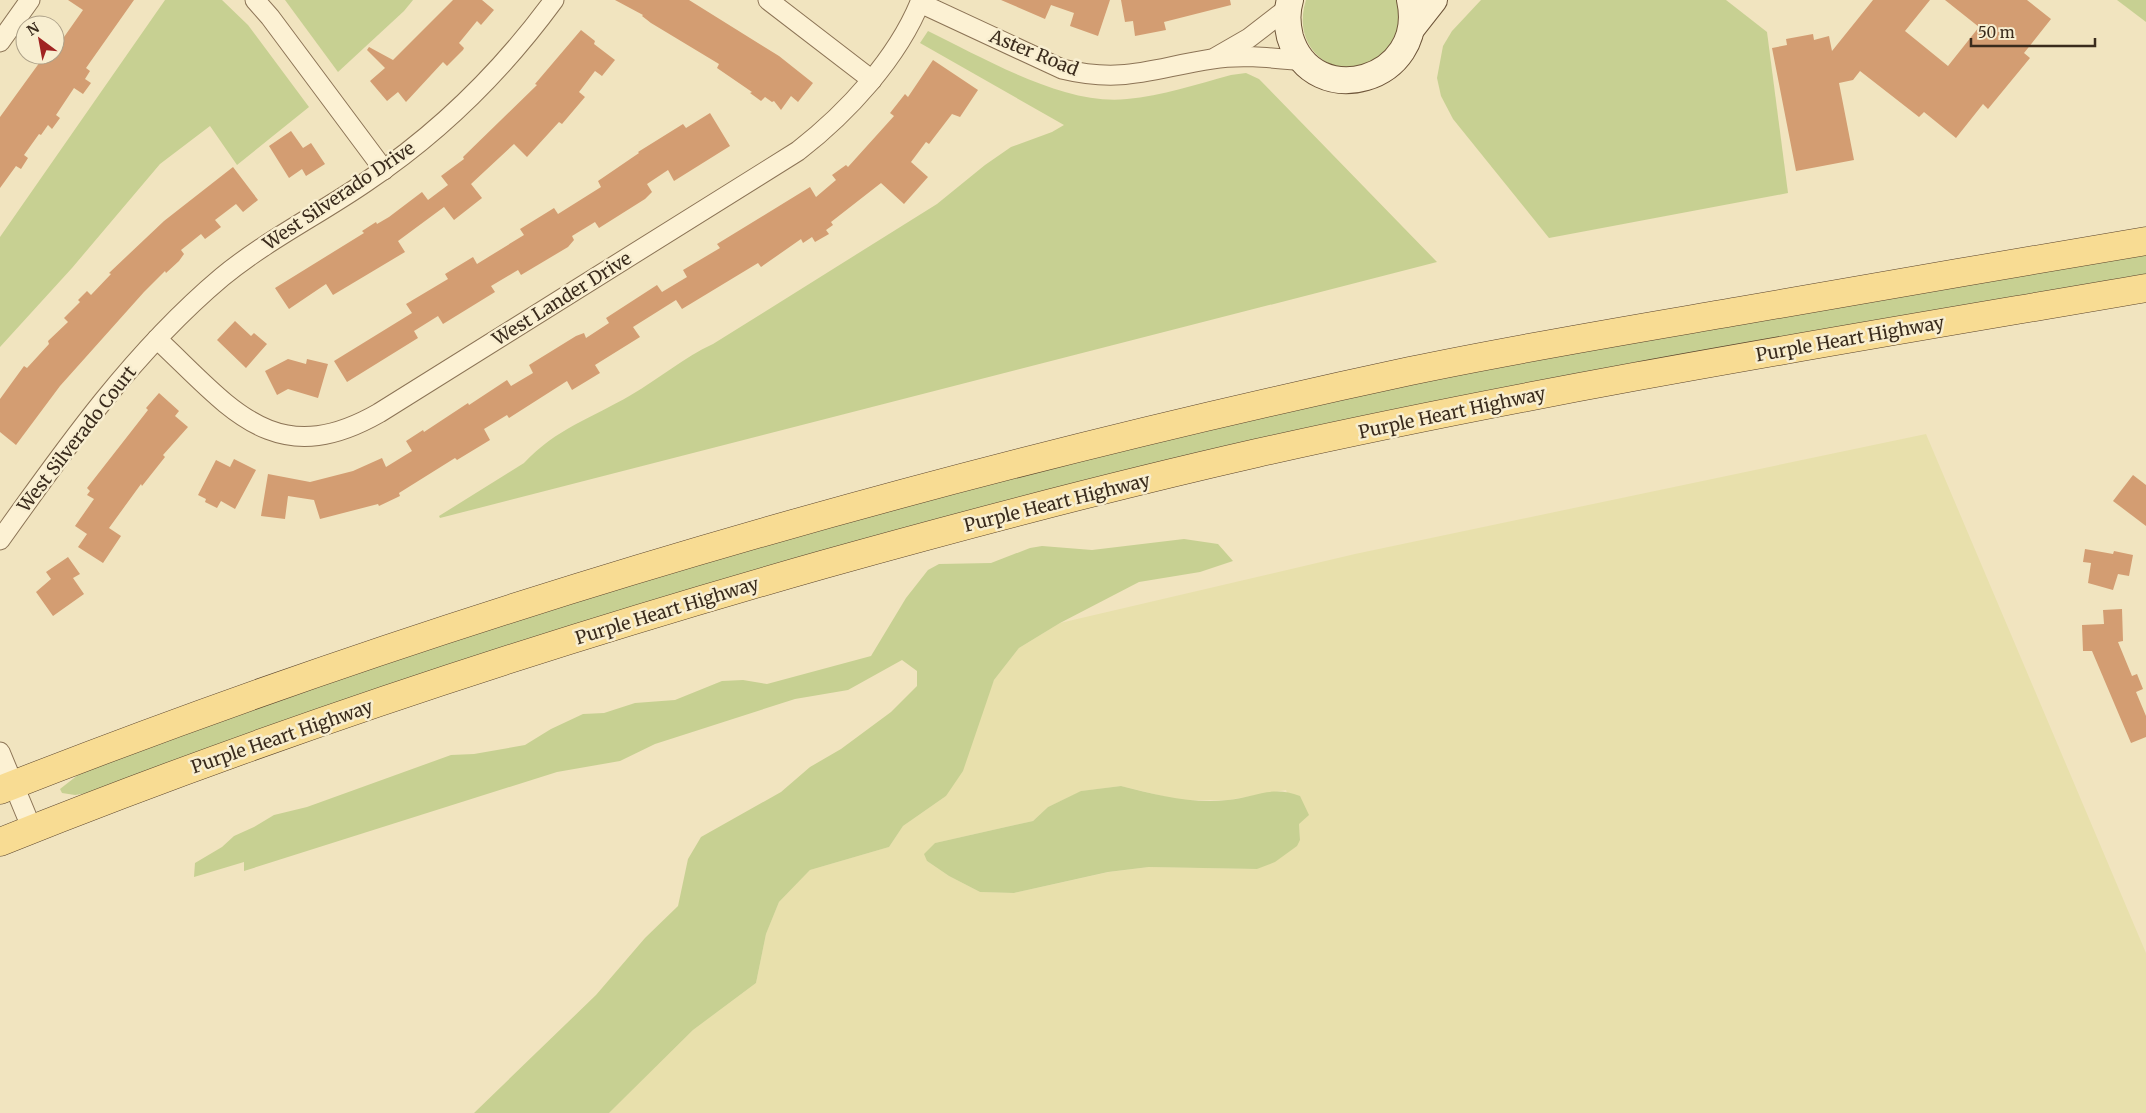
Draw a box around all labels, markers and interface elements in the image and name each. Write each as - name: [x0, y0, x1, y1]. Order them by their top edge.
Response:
- north arrow: [15, 15, 65, 65]
- scale bar: [1971, 15, 2095, 47]
- text: N: [24, 18, 43, 40]
- text: 50 m: [1978, 23, 2015, 42]
- street label: Aster Road: [986, 24, 1082, 81]
- street label: West Silverado Drive: [258, 136, 419, 255]
- street label: West Lander Drive: [487, 247, 635, 351]
- street label: Purple Heart Highway: [1754, 311, 1946, 366]
- street label: West Silverado Court: [12, 361, 141, 517]
- street label: Purple Heart Highway: [1356, 381, 1548, 444]
- street label: Purple Heart Highway: [961, 468, 1153, 537]
- street label: Purple Heart Highway: [572, 571, 762, 649]
- street label: Purple Heart Highway: [188, 694, 376, 778]

